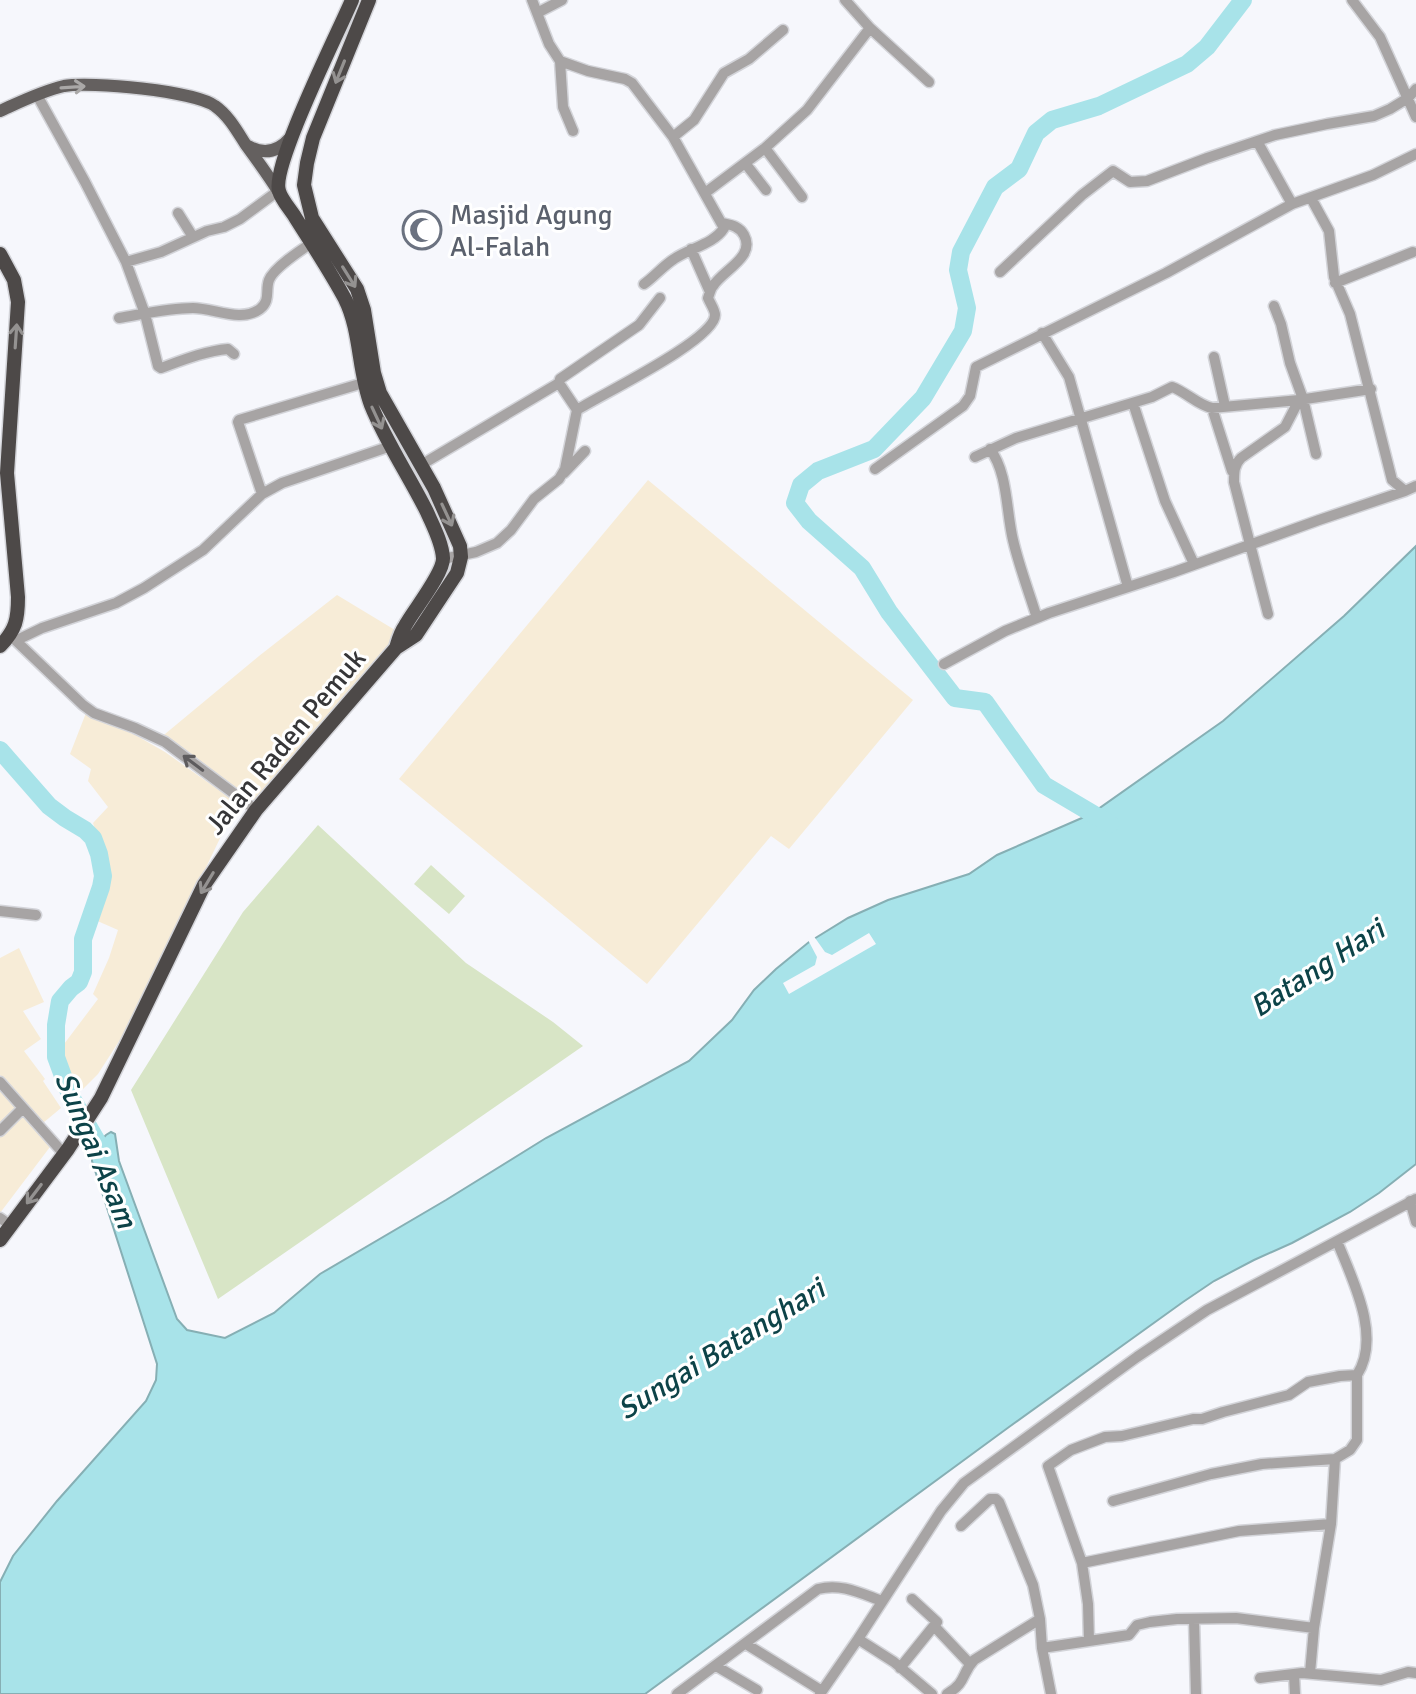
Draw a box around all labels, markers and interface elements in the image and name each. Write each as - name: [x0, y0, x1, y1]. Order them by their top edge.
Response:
- one-way arrow: [331, 59, 346, 84]
- one-way arrow: [59, 79, 86, 94]
- place label: Masjid Agung Al-Falah: [450, 198, 613, 264]
- mosque icon: Masjid Agung Al-Falah: [401, 209, 443, 251]
- one-way arrow: [341, 266, 358, 288]
- one-way arrow: [9, 323, 24, 349]
- one-way arrow: [370, 405, 385, 429]
- one-way arrow: [440, 502, 455, 527]
- street label: Jalan Raden Pemuk: [198, 642, 373, 841]
- one-way arrow: [183, 754, 205, 771]
- one-way arrow: [199, 871, 215, 894]
- water label: Batang Hari: [1243, 910, 1394, 1026]
- water label: Sungai Asam: [46, 1067, 145, 1235]
- one-way arrow: [25, 1183, 42, 1204]
- water label: Sungai Batanghari: [611, 1269, 834, 1428]

